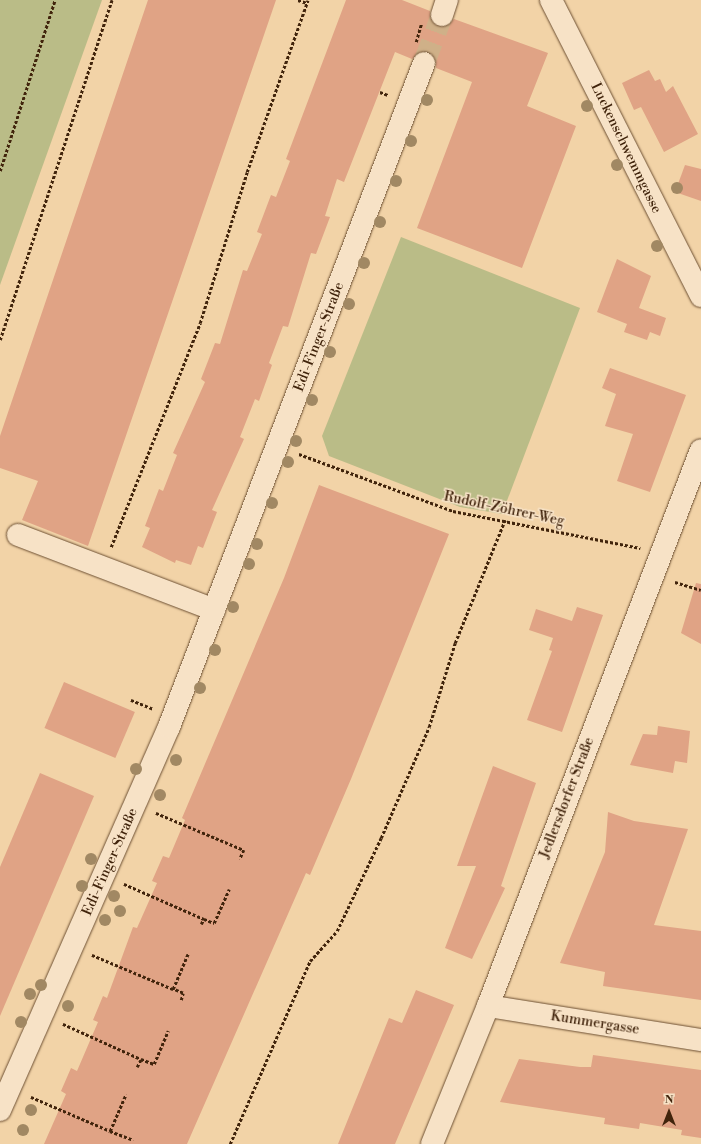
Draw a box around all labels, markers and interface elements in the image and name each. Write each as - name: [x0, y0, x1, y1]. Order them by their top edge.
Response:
- street label: Luckenschwemmgasse: [587, 80, 665, 216]
- street label: Edi-Finger-Straße: [290, 280, 348, 394]
- street label: Rudolf-Zöhrer-Weg: [442, 488, 566, 530]
- street label: Jedlersdorfer Straße: [536, 735, 598, 861]
- street label: Edi-Finger-Straße: [79, 806, 141, 918]
- street label: Kummergasse: [549, 1008, 641, 1038]
- north arrow: [649, 1092, 689, 1132]
- text: N: [665, 1093, 673, 1107]

